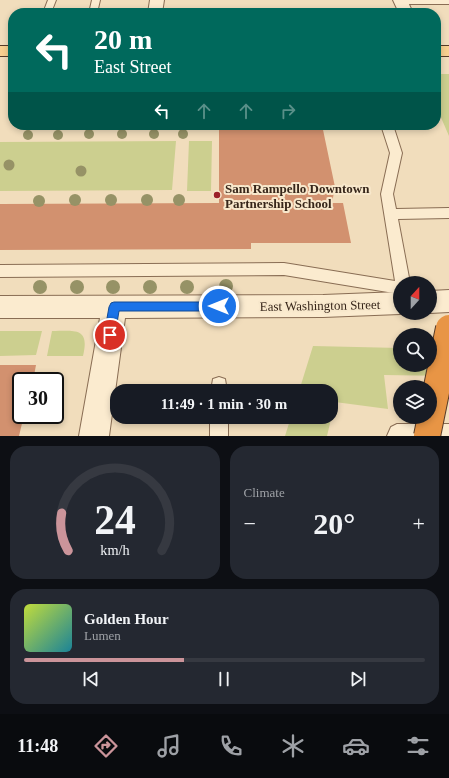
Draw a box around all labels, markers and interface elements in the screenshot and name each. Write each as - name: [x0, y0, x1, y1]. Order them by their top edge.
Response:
- icon: left: [28, 24, 80, 76]
- text: 20 m: [94, 24, 152, 55]
- text: East Street: [94, 57, 171, 77]
- icon: left: [151, 100, 173, 122]
- icon: ahead: [193, 100, 215, 122]
- icon: ahead: [235, 100, 257, 122]
- icon: right: [277, 100, 299, 122]
- place label: Sam Rampello Downtown Partnership School: [225, 181, 370, 211]
- marker: Sam Rampello Downtown Partnership School: [212, 190, 222, 200]
- north arrow: [393, 276, 437, 320]
- map controls: [393, 276, 437, 424]
- position arrow: [198, 285, 240, 327]
- street label: East Washington Street: [260, 297, 381, 314]
- pin: [93, 318, 127, 352]
- icon: arrive: [99, 324, 121, 346]
- button: search: [393, 328, 437, 372]
- speed limit sign: 30: [12, 372, 64, 424]
- button: layers: [393, 380, 437, 424]
- text: 11:49 · 1 min · 30 m: [161, 396, 287, 412]
- text: Climate: [244, 485, 285, 500]
- text: 24: [94, 496, 136, 542]
- text: 20°: [313, 507, 355, 540]
- text: −: [244, 511, 256, 536]
- text: +: [413, 511, 425, 536]
- text: km/h: [100, 541, 129, 557]
- text: Golden Hour: [84, 611, 169, 627]
- text: Lumen: [84, 628, 121, 643]
- icon: previous: [80, 668, 102, 690]
- icon: pause: [213, 668, 235, 690]
- icon: next: [347, 668, 369, 690]
- icon: directions: [92, 732, 120, 760]
- icon: music: [155, 732, 183, 760]
- icon: phone: [217, 732, 245, 760]
- icon: climate: [279, 732, 307, 760]
- icon: car: [342, 732, 370, 760]
- icon: filters: [404, 732, 432, 760]
- text: 11:48: [17, 736, 58, 756]

